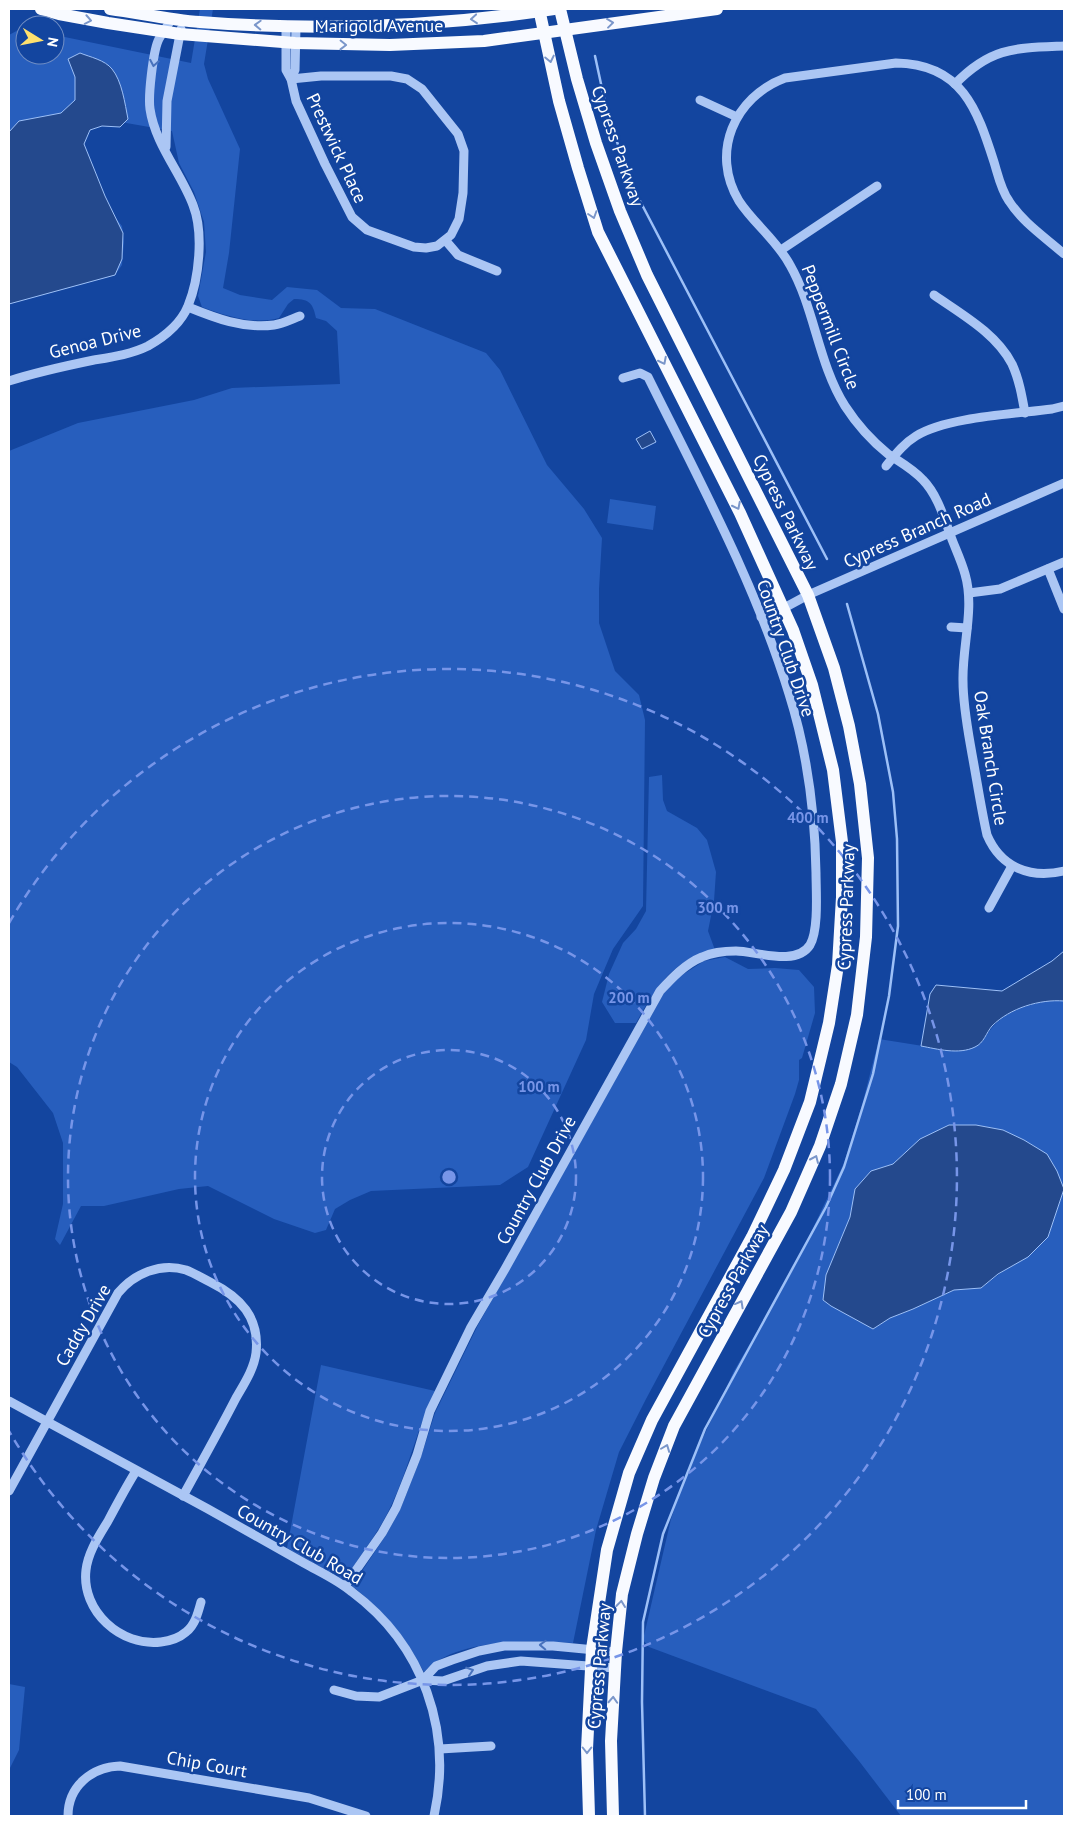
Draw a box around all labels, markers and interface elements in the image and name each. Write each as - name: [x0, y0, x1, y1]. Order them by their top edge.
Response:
- one-way arrow: [470, 13, 478, 24]
- one-way arrow: [84, 14, 93, 24]
- street label: Marigold Avenue: [315, 14, 443, 37]
- north arrow: [15, 15, 65, 65]
- one-way arrow: [606, 18, 614, 29]
- one-way arrow: [254, 20, 262, 31]
- text: N: [43, 36, 62, 48]
- one-way arrow: [340, 40, 347, 50]
- one-way arrow: [544, 54, 555, 63]
- one-way arrow: [150, 59, 160, 67]
- street label: Cypress Parkway: [587, 82, 650, 210]
- street label: Prestwick Place: [302, 89, 372, 207]
- one-way arrow: [587, 211, 597, 219]
- street label: Peppermill Circle: [797, 261, 865, 393]
- street label: Genoa Drive: [47, 319, 143, 363]
- one-way arrow: [657, 356, 667, 365]
- street label: Cypress Parkway: [748, 450, 824, 574]
- street label: Cypress Branch Road: [840, 487, 994, 573]
- one-way arrow: [731, 501, 741, 510]
- street label: Country Club Drive: [752, 576, 820, 720]
- street label: Oak Branch Circle: [969, 689, 1013, 827]
- text: 400 m: [787, 808, 829, 827]
- street label: Cypress Parkway: [832, 843, 860, 971]
- text: 300 m: [697, 898, 739, 917]
- text: 200 m: [608, 988, 650, 1007]
- text: 100 m: [518, 1077, 560, 1096]
- street label: Country Club Drive: [491, 1112, 581, 1248]
- one-way arrow: [808, 1155, 819, 1164]
- centre of rings: [440, 1168, 458, 1186]
- street label: Cypress Parkway: [692, 1220, 774, 1342]
- street label: Caddy Drive: [50, 1280, 116, 1370]
- one-way arrow: [734, 1300, 744, 1309]
- one-way arrow: [660, 1444, 670, 1453]
- street label: Country Club Road: [233, 1499, 367, 1589]
- one-way arrow: [615, 1599, 626, 1607]
- street label: Cypress Parkway: [582, 1601, 616, 1730]
- one-way arrow: [539, 1640, 547, 1651]
- one-way arrow: [466, 1666, 474, 1676]
- one-way arrow: [608, 1696, 619, 1704]
- street label: Chip Court: [165, 1746, 249, 1782]
- one-way arrow: [582, 1747, 592, 1755]
- scale bar: [898, 1778, 1026, 1810]
- text: 100 m: [906, 1785, 947, 1804]

